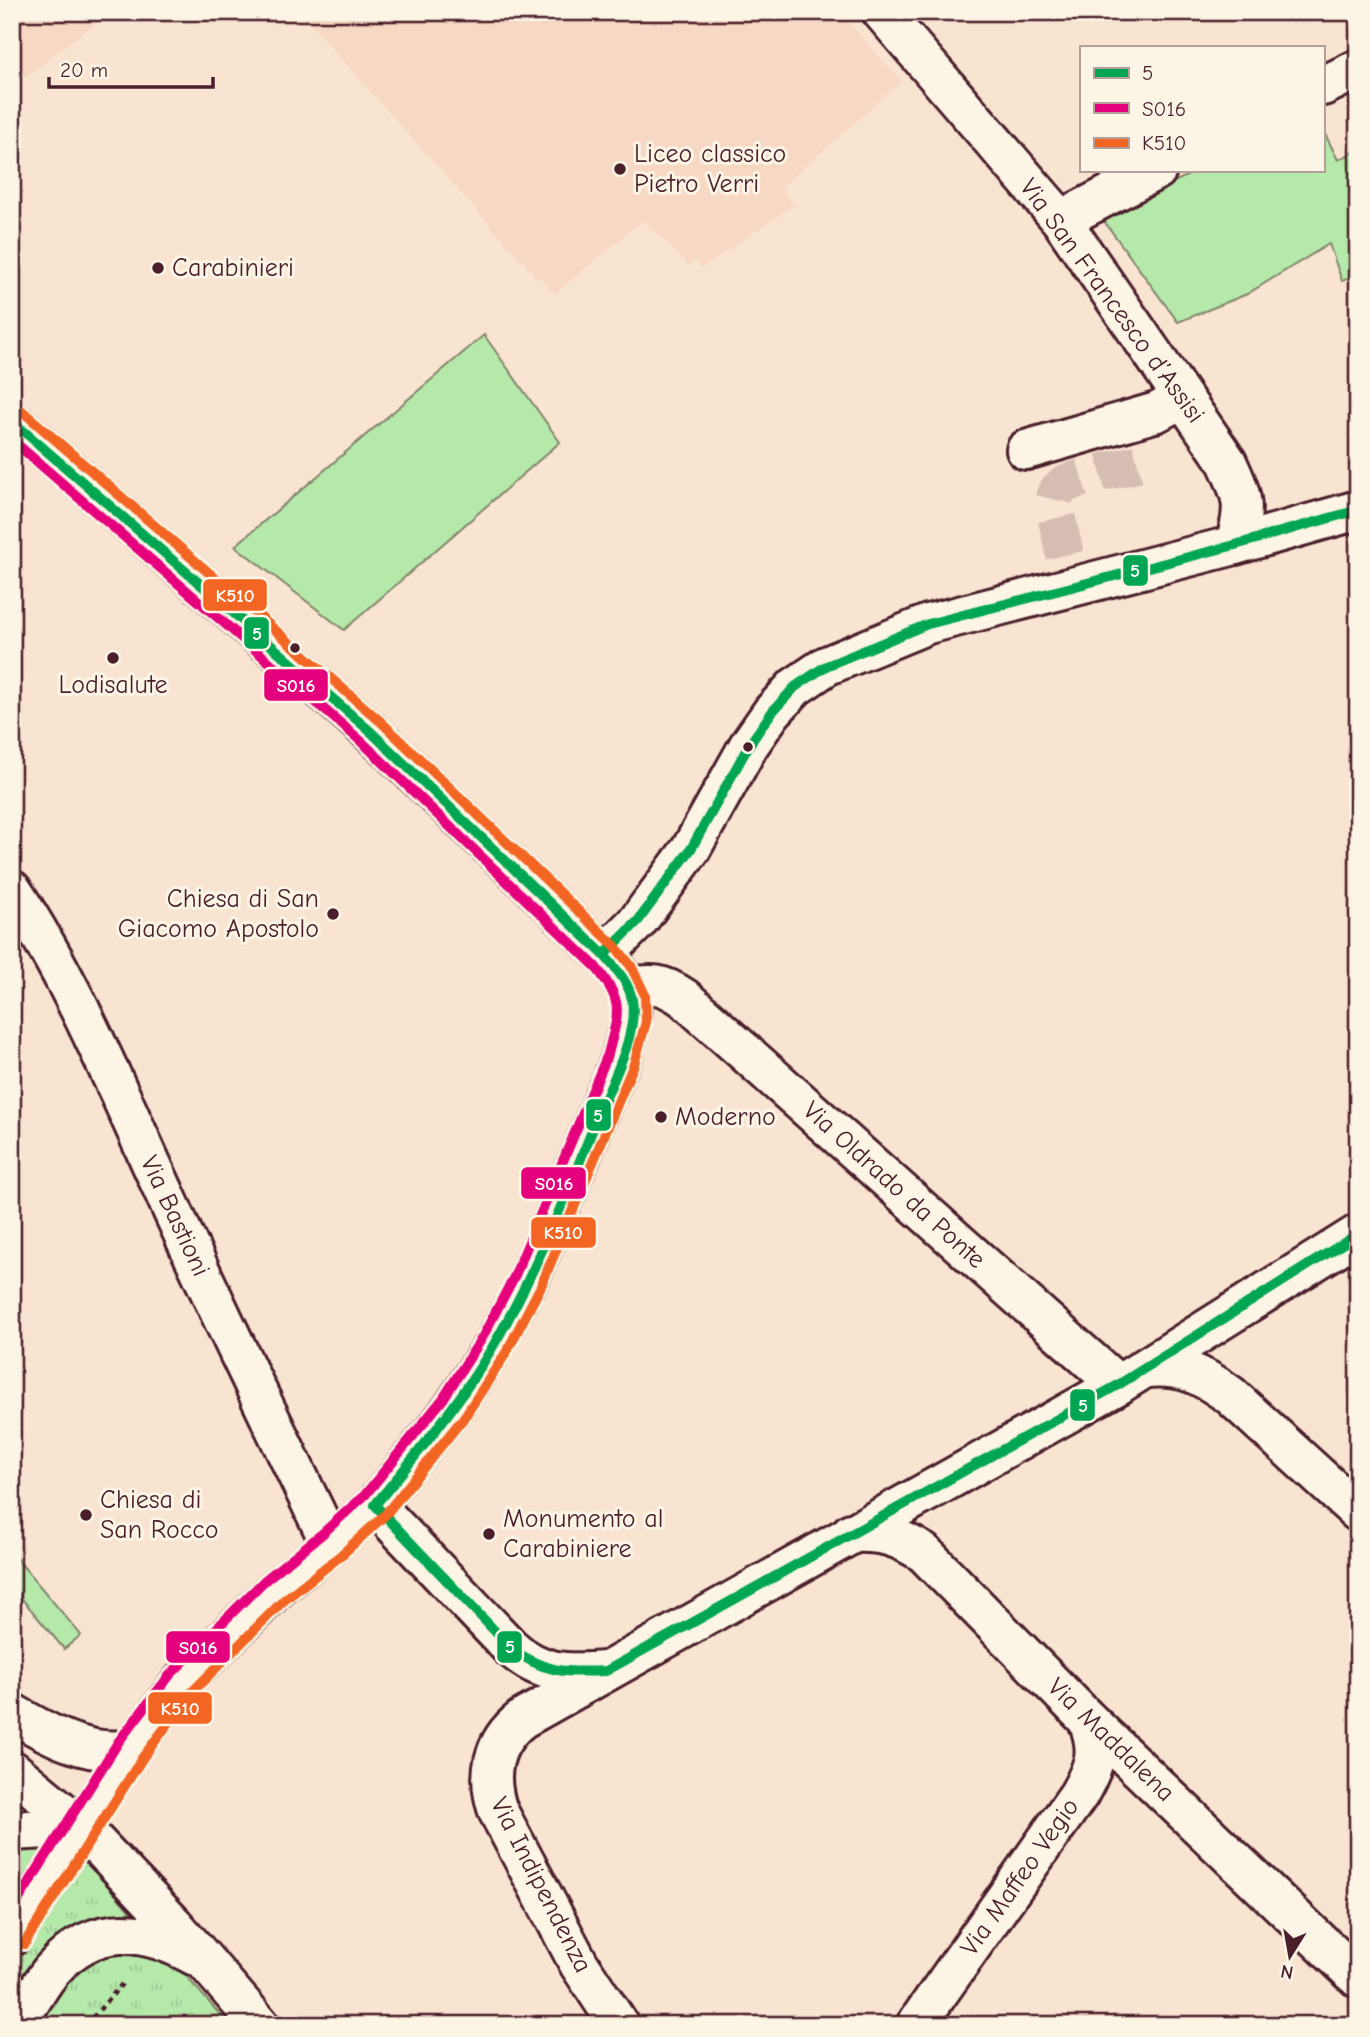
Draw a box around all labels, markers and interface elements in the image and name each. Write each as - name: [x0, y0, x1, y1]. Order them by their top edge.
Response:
- scale bar: [49, 46, 214, 90]
- legend: [1080, 46, 1324, 172]
- text: 20 m: [60, 58, 108, 82]
- text: 5: [1142, 61, 1153, 85]
- text: S016: [1142, 97, 1186, 121]
- text: K510: [1142, 131, 1186, 155]
- place label: Liceo classico Pietro Verri: [634, 139, 786, 199]
- marker: Liceo classico Pietro Verri: [612, 161, 628, 177]
- street label: Via San Francesco d’Assisi: [1013, 173, 1211, 429]
- place label: Carabinieri: [172, 253, 294, 283]
- marker: Carabinieri: [150, 260, 166, 276]
- line badge: 5: [1122, 554, 1149, 587]
- text: 5: [1130, 560, 1140, 582]
- line badge: K510: [202, 578, 268, 612]
- text: K510: [215, 585, 255, 607]
- line badge: 5: [243, 616, 270, 650]
- text: 5: [252, 623, 262, 645]
- unlabelled marker: [288, 641, 302, 655]
- marker: Lodisalute: [105, 650, 121, 666]
- line badge: S016: [263, 668, 329, 702]
- place label: Lodisalute: [59, 670, 167, 700]
- text: S016: [277, 675, 315, 697]
- unlabelled marker: [741, 740, 755, 754]
- place label: Chiesa di San Giacomo Apostolo: [118, 884, 319, 944]
- marker: Chiesa di San Giacomo Apostolo: [325, 906, 341, 922]
- street label: Via Oldrado da Ponte: [797, 1095, 991, 1275]
- line badge: 5: [585, 1098, 612, 1132]
- place label: Moderno: [675, 1102, 776, 1132]
- text: 5: [593, 1105, 603, 1127]
- marker: Moderno: [653, 1109, 669, 1125]
- street label: Via Bastioni: [134, 1151, 216, 1281]
- line badge: S016: [520, 1166, 587, 1200]
- text: S016: [535, 1173, 573, 1195]
- line badge: K510: [530, 1216, 597, 1249]
- text: K510: [543, 1222, 583, 1244]
- line badge: 5: [1069, 1388, 1096, 1422]
- text: 5: [1078, 1395, 1088, 1417]
- place label: Chiesa di San Rocco: [100, 1485, 219, 1545]
- place label: Monumento al Carabiniere: [503, 1504, 663, 1564]
- marker: Chiesa di San Rocco: [78, 1507, 94, 1523]
- marker: Monumento al Carabiniere: [481, 1526, 497, 1542]
- line badge: S016: [165, 1630, 231, 1664]
- line badge: 5: [496, 1630, 523, 1664]
- text: 5: [505, 1636, 515, 1658]
- text: S016: [179, 1637, 217, 1659]
- street label: Via Maddalena: [1041, 1672, 1181, 1808]
- line badge: K510: [147, 1691, 213, 1725]
- text: K510: [160, 1698, 200, 1720]
- street label: Via Indipendenza: [484, 1792, 598, 1978]
- street label: Via Maffeo Vegio: [955, 1792, 1085, 1962]
- north arrow: [1254, 1922, 1324, 1992]
- text: N: [1279, 1960, 1295, 1984]

